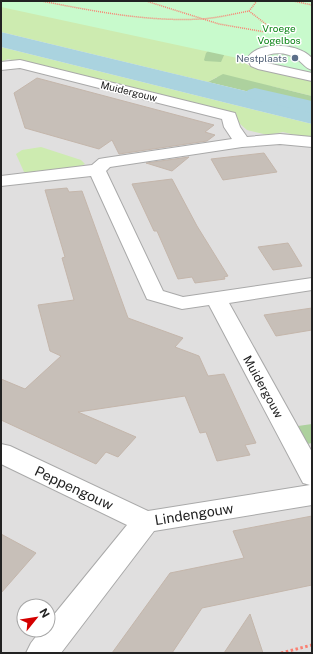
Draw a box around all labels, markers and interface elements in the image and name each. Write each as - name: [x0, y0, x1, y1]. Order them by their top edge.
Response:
- park label: Vroege Vogelbos: [257, 22, 301, 46]
- place label: Nestplaats: [236, 52, 287, 64]
- marker: Nestplaats: [290, 53, 300, 63]
- street label: Muidergouw: [99, 78, 159, 104]
- street label: Muidergouw: [240, 353, 286, 421]
- street label: Peppengouw: [32, 463, 116, 513]
- street label: Lindengouw: [153, 500, 235, 528]
- north arrow: [16, 598, 56, 638]
- text: N: [37, 606, 52, 620]

